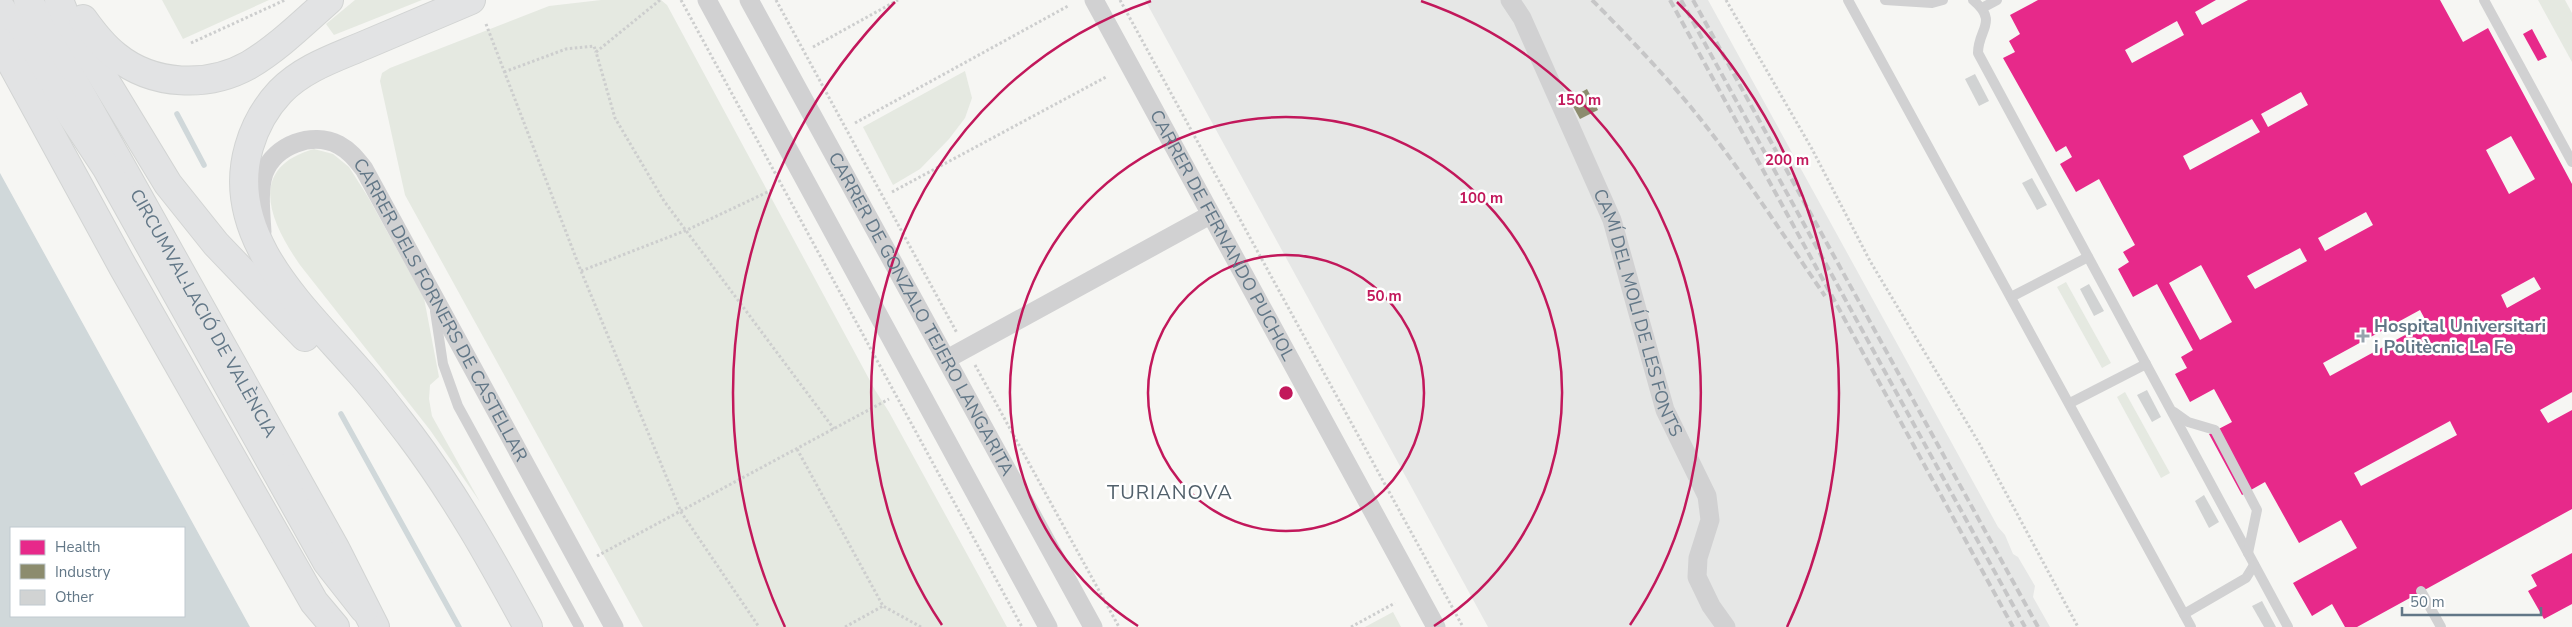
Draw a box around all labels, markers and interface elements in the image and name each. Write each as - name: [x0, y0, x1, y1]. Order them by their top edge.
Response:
- text: 150 m: [1557, 90, 1601, 110]
- street label: CARRER DE FERNANDO PUCHOL: [1144, 105, 1301, 365]
- street label: CARRER DE GONZALO TEJERO LANGARITA: [823, 148, 1020, 480]
- text: 200 m: [1765, 150, 1809, 170]
- street label: CARRER DELS FORNERS DE CASTELLAR: [348, 153, 533, 466]
- street label: CIRCUMVAL·LACIÓ DE VALÈNCIA: [124, 185, 283, 442]
- street label: CAMÍ DEL MOLÍ DE LES FONTS: [1588, 185, 1688, 441]
- text: 100 m: [1459, 188, 1503, 208]
- text: 50 m: [1366, 286, 1402, 306]
- place label: Hospital Universitari i Politècnic La Fe: [2374, 314, 2546, 359]
- marker: Hospital Universitari i Politècnic La Fe: [2356, 329, 2370, 343]
- centre of rings: [1277, 384, 1295, 402]
- district label: TURIANOVA: [1107, 479, 1233, 506]
- legend: [10, 527, 185, 617]
- text: Health: [55, 537, 100, 557]
- text: Industry: [55, 562, 111, 582]
- scale bar: [2402, 584, 2541, 616]
- text: Other: [55, 587, 94, 607]
- text: 50 m: [2410, 592, 2445, 612]

